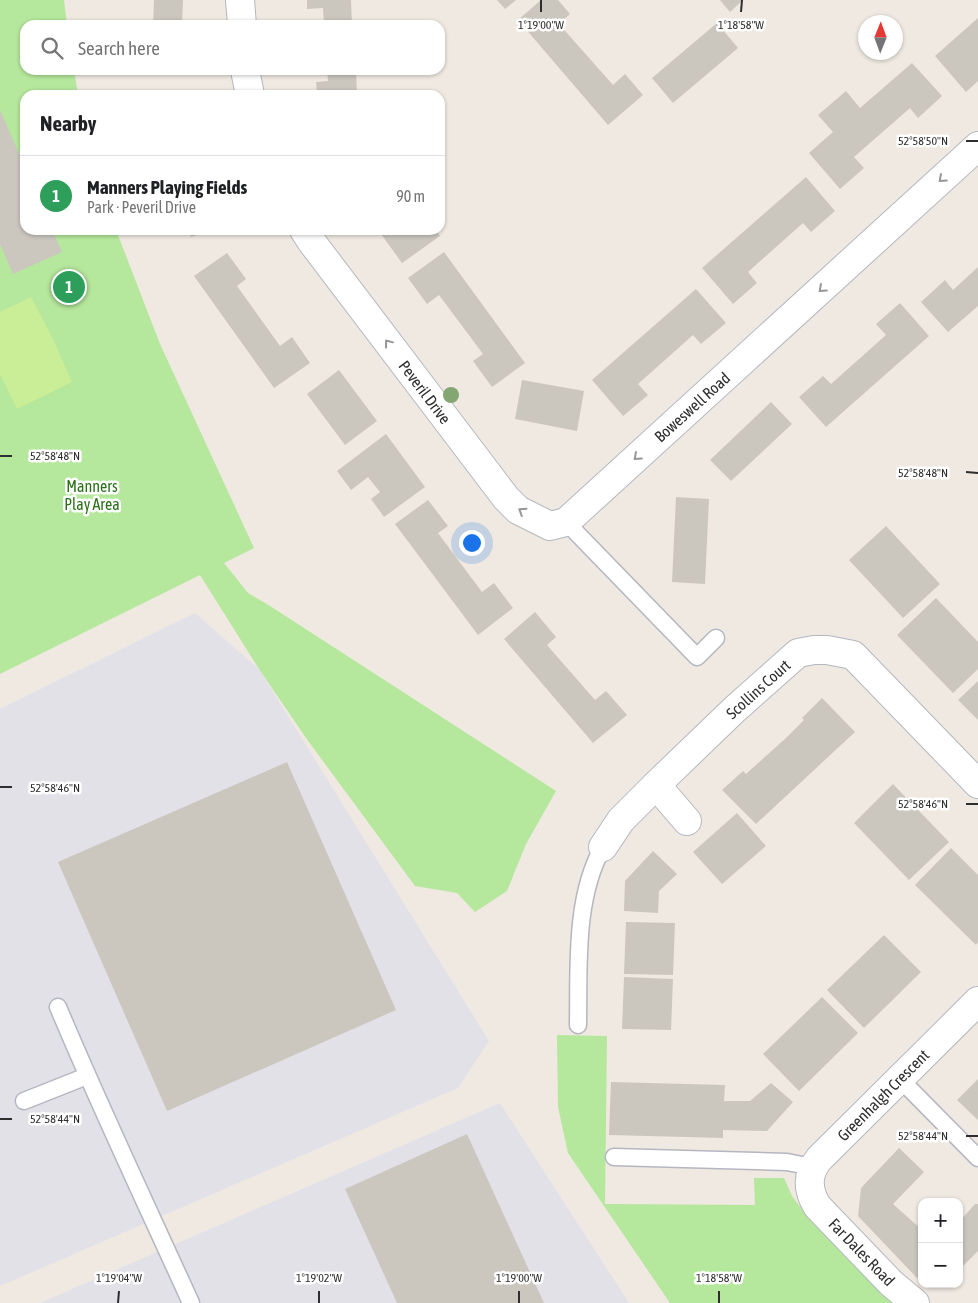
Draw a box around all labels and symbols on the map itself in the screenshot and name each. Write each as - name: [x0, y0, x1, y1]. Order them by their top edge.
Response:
- north arrow: [858, 15, 903, 60]
- text: 1°19'00"W: [518, 18, 564, 32]
- text: 1°18'58"W: [718, 18, 764, 32]
- text: 52°58'50"N: [898, 134, 948, 148]
- one-way arrow: [939, 173, 948, 182]
- pin: 1: [53, 268, 85, 306]
- one-way arrow: [818, 283, 827, 292]
- one-way arrow: [386, 340, 394, 349]
- street label: Peveril Drive: [395, 357, 455, 427]
- street label: Boweswell Road: [651, 368, 733, 446]
- text: 52°58'48"N: [30, 449, 80, 463]
- one-way arrow: [634, 451, 643, 460]
- text: 52°58'48"N: [898, 466, 948, 480]
- park label: Manners Play Area: [64, 477, 120, 514]
- one-way arrow: [518, 508, 527, 517]
- your location: [459, 530, 485, 556]
- street label: Scollins Court: [722, 655, 794, 722]
- text: 52°58'46"N: [30, 781, 80, 795]
- text: 52°58'46"N: [898, 797, 948, 811]
- street label: Greenhalgh Crescent: [834, 1045, 933, 1145]
- text: 52°58'44"N: [30, 1112, 80, 1126]
- text: 52°58'44"N: [898, 1129, 948, 1143]
- street label: Far Dales Road: [825, 1215, 899, 1289]
- text: 1°19'04"W: [96, 1271, 142, 1285]
- text: 1°19'02"W: [296, 1271, 342, 1285]
- text: 1°19'00"W: [496, 1271, 542, 1285]
- text: 1°18'58"W: [696, 1271, 742, 1285]

